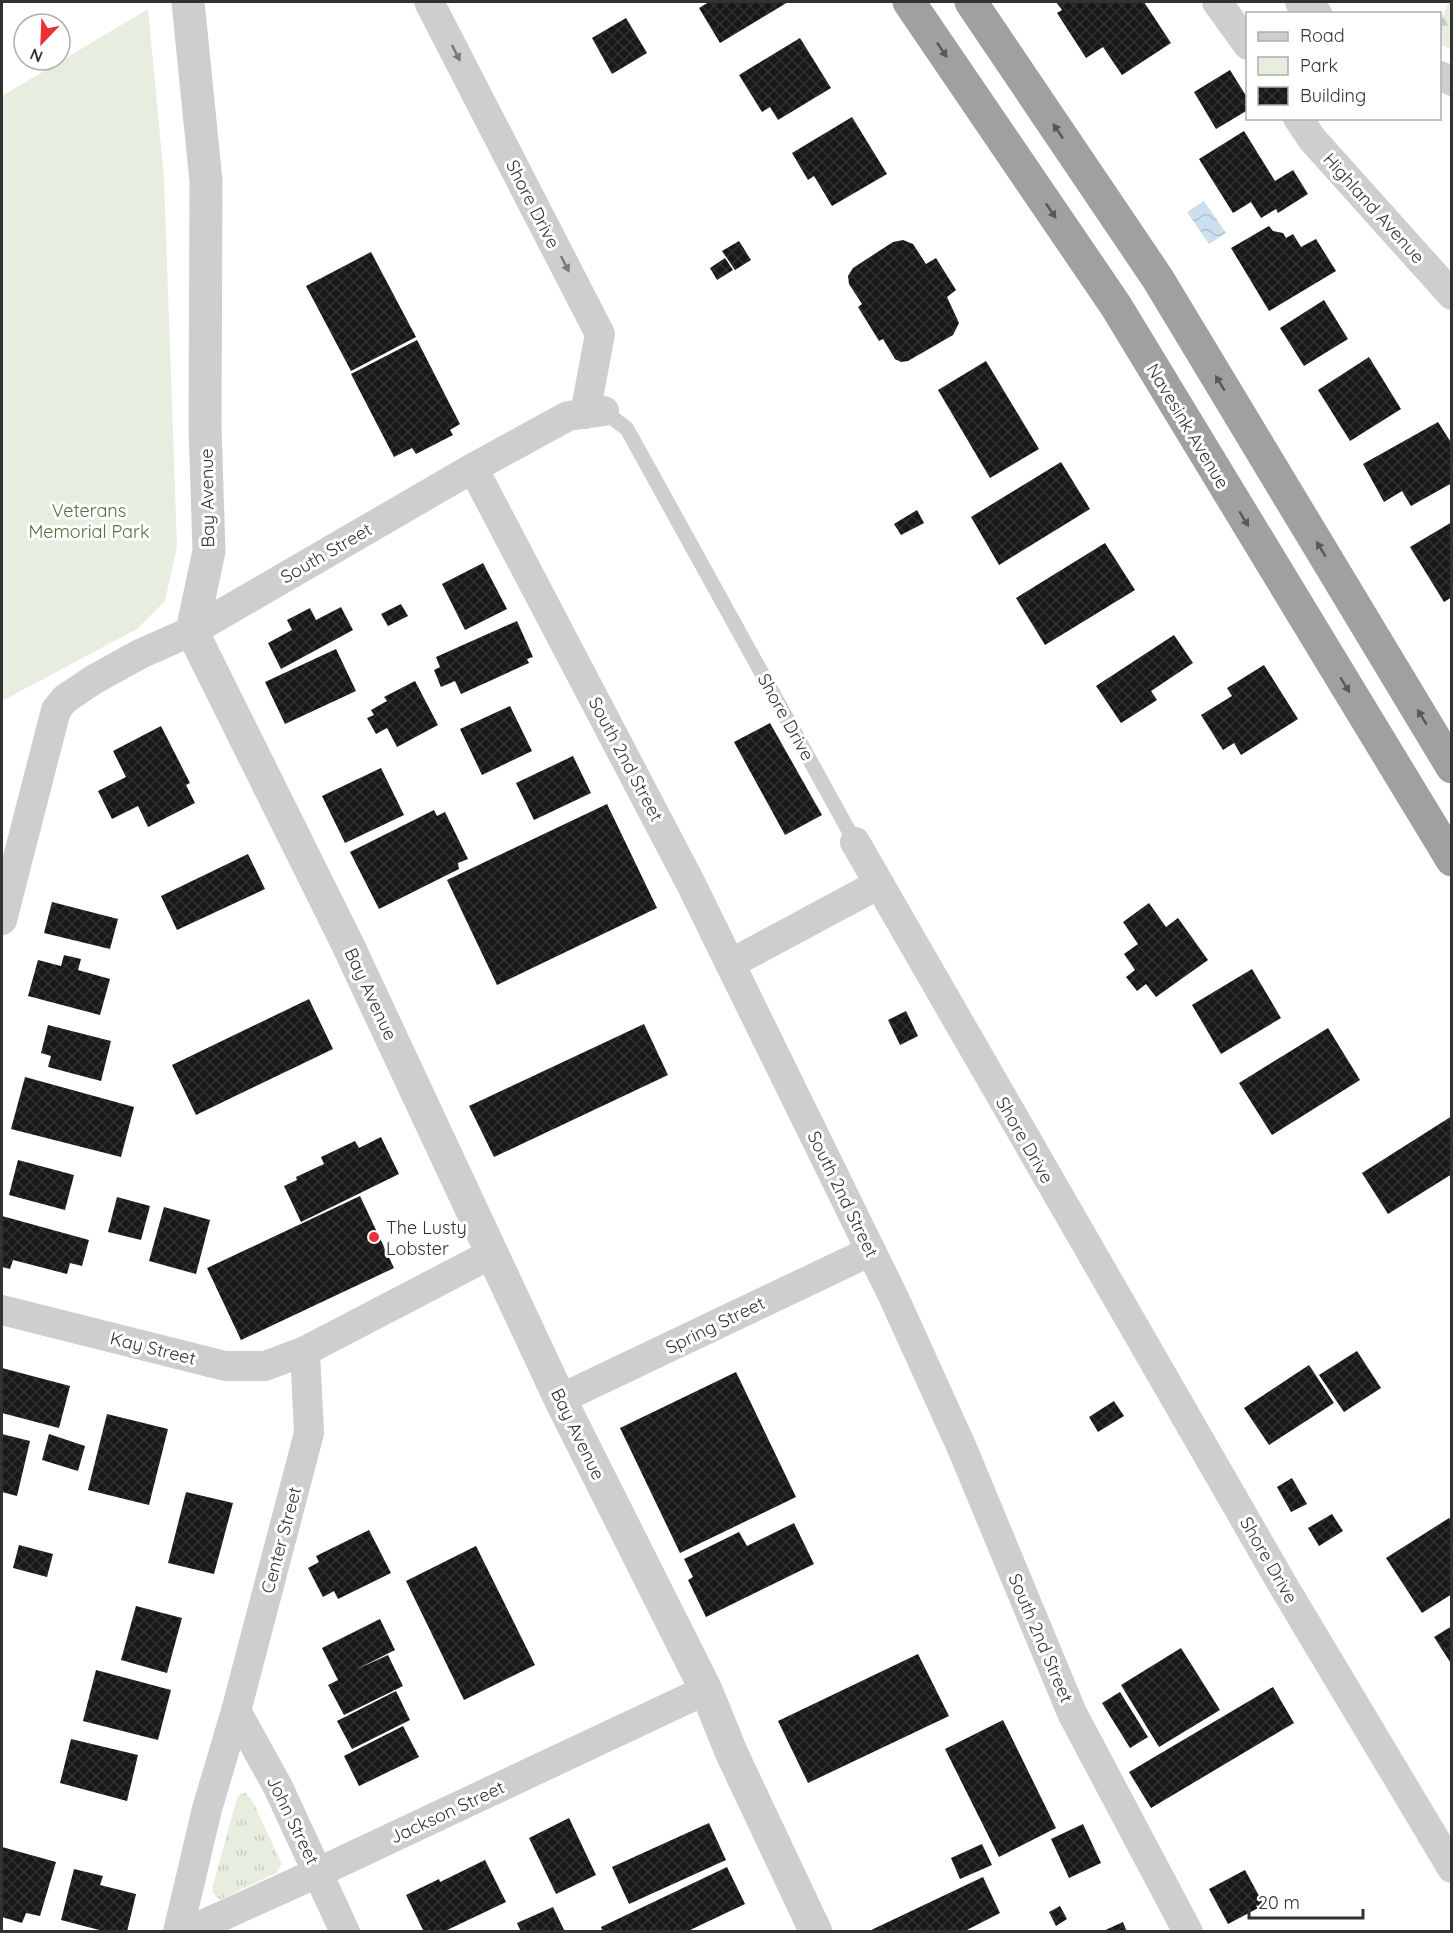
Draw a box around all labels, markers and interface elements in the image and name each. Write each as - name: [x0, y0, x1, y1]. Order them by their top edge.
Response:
- north arrow: [12, 12, 72, 72]
- legend: [1246, 12, 1441, 120]
- text: Road: [1300, 24, 1345, 47]
- one-way arrow: [936, 42, 947, 58]
- text: N: [27, 44, 45, 67]
- one-way arrow: [451, 45, 461, 62]
- text: Park: [1300, 54, 1338, 77]
- text: Building: [1300, 84, 1366, 107]
- one-way arrow: [1052, 123, 1064, 139]
- street label: Highland Avenue: [1318, 148, 1430, 268]
- street label: Shore Drive: [501, 156, 565, 252]
- one-way arrow: [1045, 203, 1056, 219]
- one-way arrow: [559, 255, 569, 273]
- street label: Navesink Avenue: [1142, 359, 1234, 493]
- one-way arrow: [1215, 375, 1226, 391]
- street label: Bay Avenue: [195, 448, 219, 548]
- park label: Veterans Memorial Park: [28, 499, 150, 543]
- one-way arrow: [1239, 511, 1250, 527]
- street label: South Street: [276, 518, 376, 588]
- one-way arrow: [1316, 541, 1327, 557]
- street label: Shore Drive: [753, 669, 819, 765]
- one-way arrow: [1340, 677, 1350, 694]
- street label: South 2nd Street: [583, 693, 669, 825]
- one-way arrow: [1416, 709, 1427, 725]
- street label: Bay Avenue: [340, 944, 402, 1044]
- street label: Shore Drive: [991, 1093, 1059, 1187]
- street label: South 2nd Street: [802, 1127, 884, 1261]
- place label: The Lusty Lobster: [386, 1216, 467, 1260]
- marker: The Lusty Lobster: [367, 1230, 381, 1244]
- street label: Spring Street: [662, 1291, 768, 1359]
- street label: Kay Street: [108, 1326, 198, 1370]
- street label: Bay Avenue: [546, 1384, 610, 1484]
- street label: Center Street: [256, 1484, 306, 1596]
- street label: Shore Drive: [1235, 1513, 1303, 1607]
- street label: South 2nd Street: [1003, 1570, 1079, 1706]
- street label: John Street: [262, 1772, 324, 1868]
- street label: Jackson Street: [386, 1775, 508, 1849]
- scale bar: [1249, 1882, 1363, 1920]
- text: 20 m: [1258, 1891, 1300, 1914]

